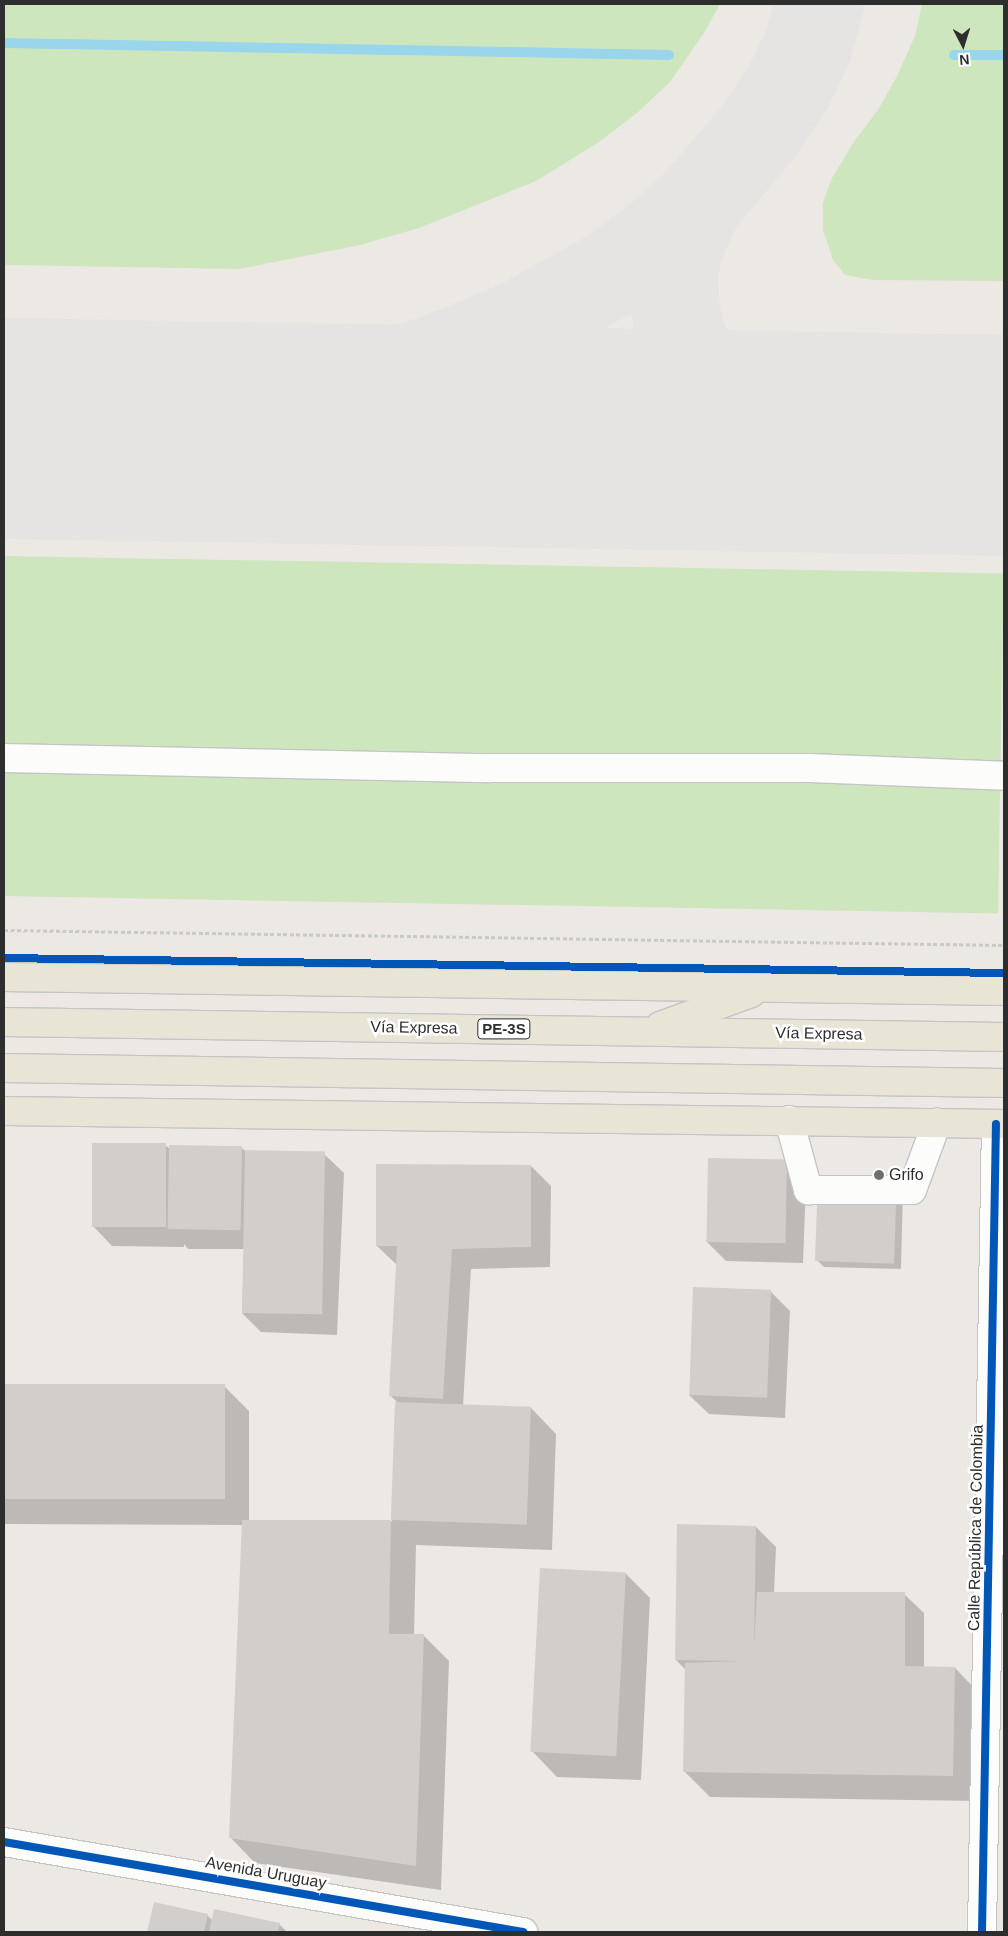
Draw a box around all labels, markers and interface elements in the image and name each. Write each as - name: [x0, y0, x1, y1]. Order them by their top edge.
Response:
- north arrow: [938, 20, 988, 70]
- text: N: [959, 52, 970, 68]
- road number: PE-3S: [476, 1016, 532, 1042]
- street label: Vía Expresa: [370, 1018, 458, 1038]
- street label: Vía Expresa: [775, 1024, 863, 1044]
- place label: Grifo: [889, 1165, 924, 1185]
- marker: Grifo: [873, 1169, 885, 1181]
- street label: Calle República de Colombia: [965, 1425, 987, 1631]
- street label: Avenida Uruguay: [204, 1853, 328, 1893]

